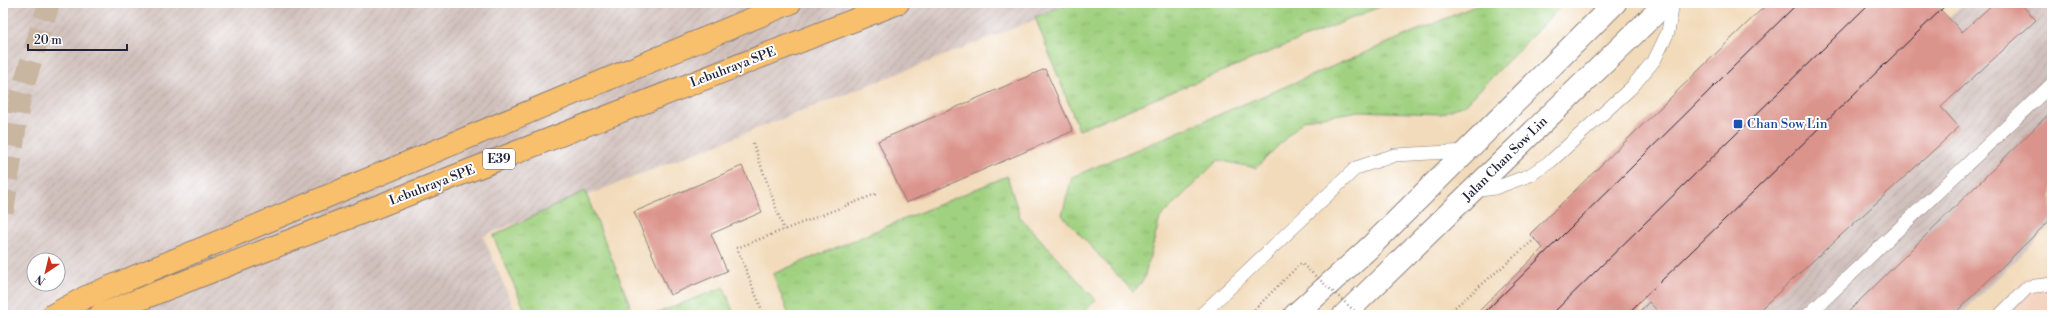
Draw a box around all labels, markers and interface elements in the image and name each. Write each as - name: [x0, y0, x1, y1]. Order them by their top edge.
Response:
- scale bar: [28, 26, 127, 52]
- text: 20 m: [34, 33, 62, 48]
- street label: Lebuhraya SPE: [688, 43, 778, 91]
- street label: Jalan Chan Sow Lin: [1459, 113, 1551, 205]
- place label: Chan Sow Lin: [1747, 116, 1828, 132]
- marker: Chan Sow Lin: [1732, 118, 1744, 130]
- road number: E39: [483, 149, 515, 169]
- street label: Lebuhraya SPE: [387, 161, 477, 209]
- north arrow: [26, 252, 66, 292]
- text: N: [33, 271, 48, 288]

